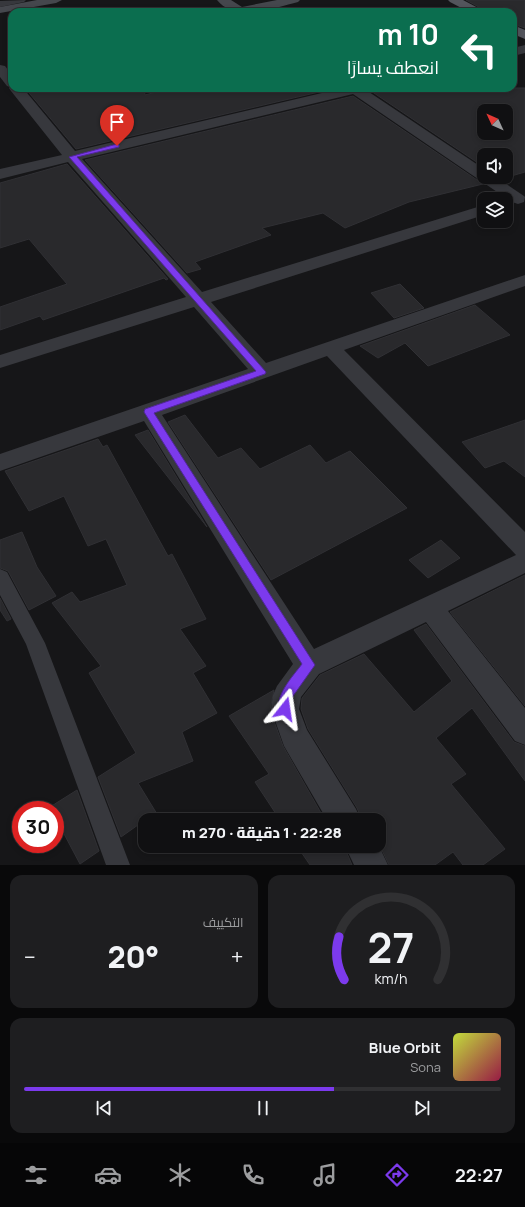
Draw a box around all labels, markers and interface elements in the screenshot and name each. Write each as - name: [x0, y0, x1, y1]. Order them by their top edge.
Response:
- text: 10 m: [378, 15, 439, 53]
- icon: left: [453, 24, 505, 76]
- text: انعطف يسارًا: [347, 55, 439, 79]
- north arrow: [477, 104, 513, 140]
- map controls: [477, 104, 513, 228]
- pin: [100, 105, 134, 146]
- icon: arrive: [106, 111, 128, 133]
- button: sound: [477, 148, 513, 184]
- button: layers: [477, 192, 513, 228]
- position arrow: [264, 688, 306, 730]
- speed limit sign: 30: [12, 801, 64, 853]
- text: 22:28 · 1 دقيقة · 270 m: [182, 822, 342, 843]
- text: التكييف: [203, 913, 244, 931]
- text: 27: [368, 918, 415, 974]
- text: 20°: [107, 936, 159, 977]
- text: −: [24, 942, 36, 972]
- text: +: [231, 942, 243, 972]
- text: km/h: [375, 968, 408, 987]
- text: Blue Orbit: [369, 1037, 441, 1058]
- text: Sona: [410, 1058, 441, 1076]
- icon: previous: [93, 1097, 115, 1119]
- icon: pause: [252, 1097, 274, 1119]
- icon: next: [411, 1097, 433, 1119]
- icon: filters: [22, 1161, 50, 1189]
- icon: car: [94, 1161, 122, 1189]
- icon: climate: [166, 1161, 194, 1189]
- icon: phone: [239, 1161, 267, 1189]
- icon: music: [311, 1161, 339, 1189]
- icon: directions: [383, 1161, 411, 1189]
- text: 22:27: [455, 1163, 503, 1187]

